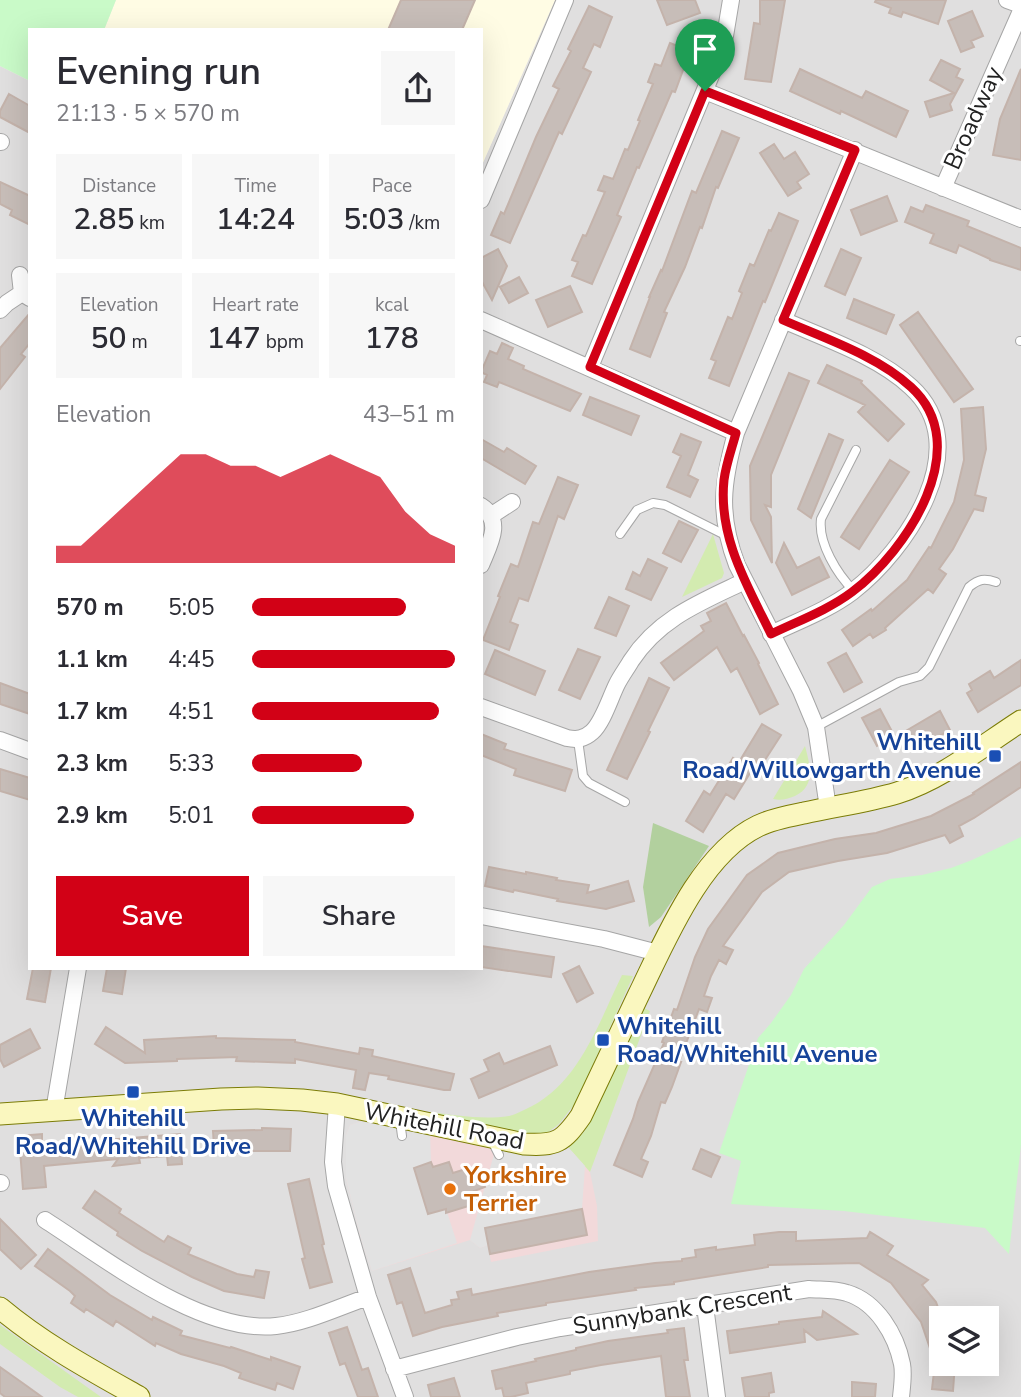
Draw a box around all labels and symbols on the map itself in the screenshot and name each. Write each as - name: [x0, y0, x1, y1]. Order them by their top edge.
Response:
- pin: [675, 19, 735, 91]
- street label: Broadway: [936, 61, 1010, 175]
- place label: Whitehill Road/Willowgarth Avenue: [682, 726, 981, 786]
- marker: Whitehill Road/Willowgarth Avenue: [987, 748, 1003, 764]
- place label: Whitehill Road/Whitehill Avenue: [617, 1010, 877, 1070]
- marker: Whitehill Road/Whitehill Avenue: [595, 1032, 611, 1048]
- marker: Whitehill Road/Whitehill Drive: [125, 1084, 141, 1100]
- street label: Whitehill Road: [361, 1095, 527, 1157]
- place label: Whitehill Road/Whitehill Drive: [15, 1102, 251, 1162]
- place label: Yorkshire Terrier: [463, 1159, 567, 1219]
- marker: Yorkshire Terrier: [442, 1181, 458, 1197]
- street label: Sunnybank Crescent: [570, 1276, 794, 1342]

